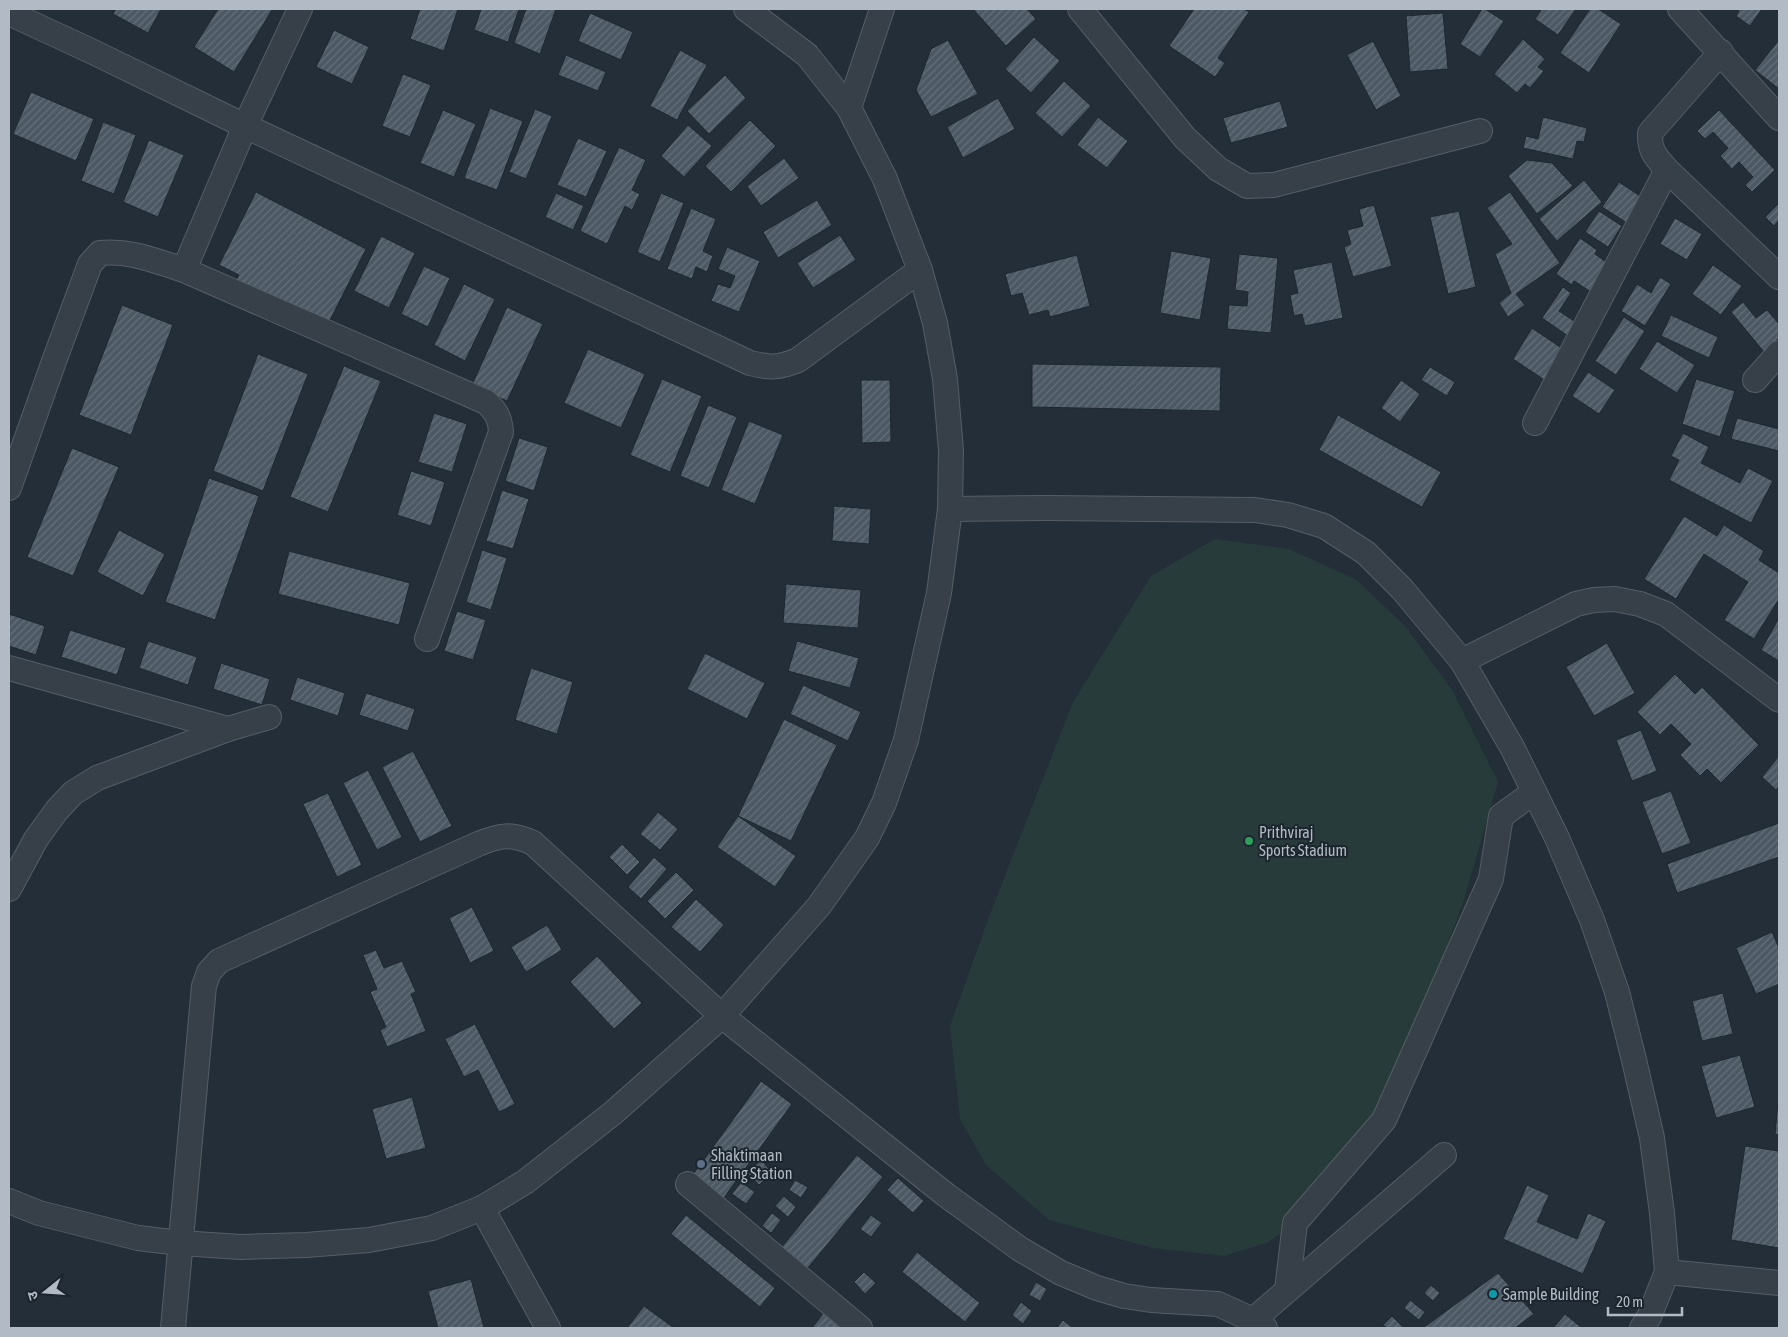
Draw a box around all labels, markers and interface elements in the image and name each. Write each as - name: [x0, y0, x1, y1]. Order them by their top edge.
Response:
- place label: Prithviraj Sports Stadium: [1259, 823, 1347, 860]
- marker: Prithviraj Sports Stadium: [1243, 835, 1255, 847]
- place label: Shaktimaan Filling Station: [711, 1146, 792, 1183]
- marker: Shaktimaan Filling Station: [695, 1158, 707, 1170]
- north arrow: [20, 1267, 70, 1317]
- scale bar: [1608, 1284, 1682, 1316]
- place label: Sample Building: [1503, 1285, 1599, 1304]
- marker: Sample Building: [1487, 1288, 1499, 1300]
- text: उ: [23, 1289, 41, 1302]
- text: 20 m: [1616, 1293, 1643, 1310]

